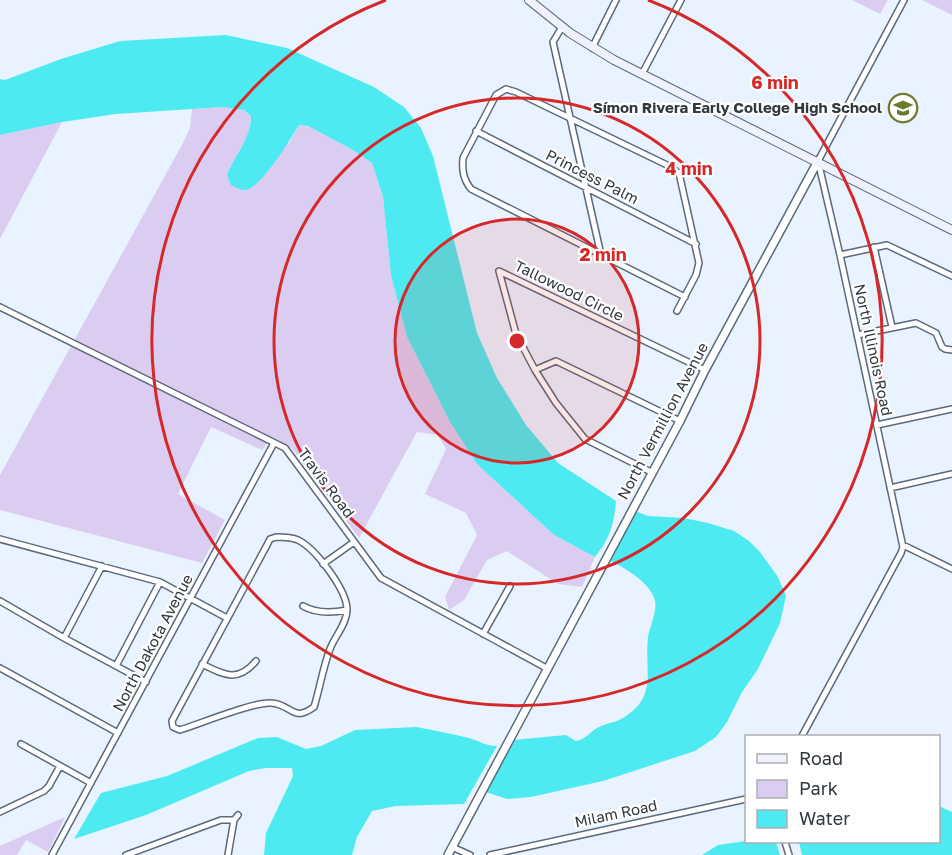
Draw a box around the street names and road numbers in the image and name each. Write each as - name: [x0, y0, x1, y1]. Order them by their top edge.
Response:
- street label: Princess Palm: [543, 145, 642, 207]
- street label: Tallowood Circle: [512, 256, 627, 324]
- street label: North Illinois Road: [851, 282, 897, 417]
- street label: North Vermillion Avenue: [613, 339, 711, 502]
- street label: Travis Road: [295, 444, 359, 521]
- street label: North Dakota Avenue: [108, 571, 196, 714]
- street label: Milam Road: [573, 795, 659, 831]

